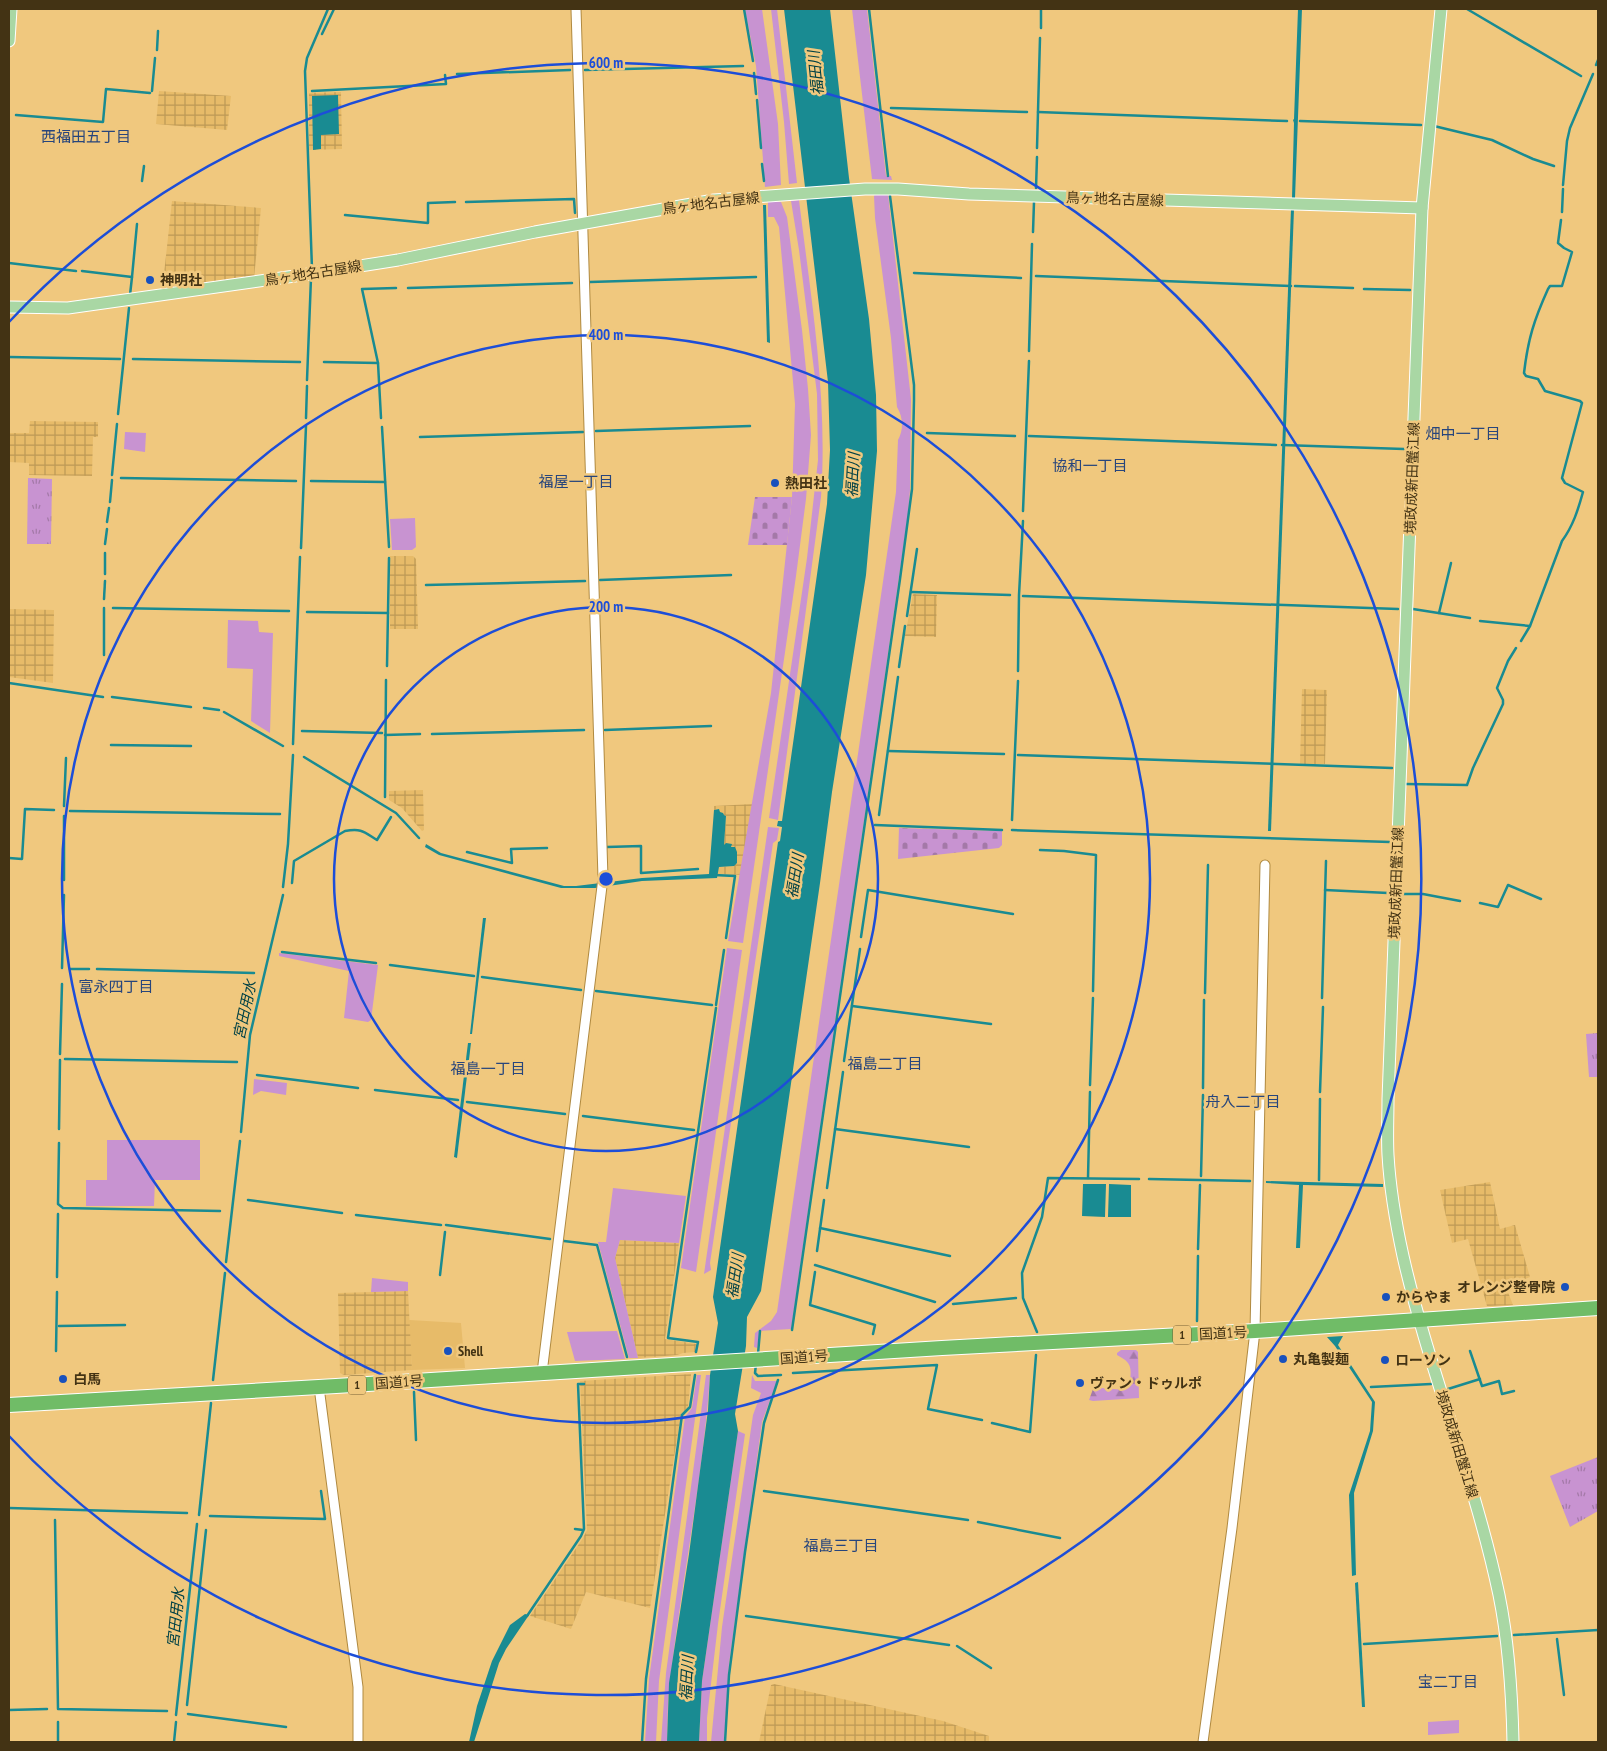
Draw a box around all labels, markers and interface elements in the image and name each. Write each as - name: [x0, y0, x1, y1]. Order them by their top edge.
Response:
- water label: 福田川: [803, 48, 827, 96]
- text: 600 m: [589, 53, 623, 72]
- district label: 西福田五丁目: [41, 127, 131, 146]
- street label: 鳥ヶ地名古屋線: [661, 188, 761, 218]
- street label: 鳥ヶ地名古屋線: [1066, 188, 1164, 210]
- street label: 鳥ヶ地名古屋線: [263, 256, 363, 290]
- place label: 神明社: [160, 271, 202, 289]
- marker: 神明社: [144, 274, 156, 286]
- text: 400 m: [589, 325, 623, 344]
- street label: 境政成新田蟹江線: [1401, 422, 1423, 534]
- district label: 畑中一丁目: [1425, 424, 1501, 443]
- water label: 福田川: [842, 450, 863, 498]
- district label: 協和一丁目: [1052, 456, 1128, 475]
- district label: 福屋一丁目: [538, 472, 614, 491]
- place label: 熱田社: [785, 474, 827, 492]
- marker: 熱田社: [769, 477, 781, 489]
- text: 200 m: [589, 597, 623, 616]
- street label: 境政成新田蟹江線: [1385, 827, 1407, 939]
- water label: 福田川: [782, 850, 808, 900]
- centre of rings: [597, 870, 615, 888]
- district label: 富永四丁目: [78, 977, 154, 996]
- water label: 宮田用水: [229, 977, 260, 1041]
- district label: 福島二丁目: [847, 1054, 923, 1073]
- district label: 福島一丁目: [450, 1059, 526, 1078]
- district label: 舟入二丁目: [1205, 1092, 1281, 1111]
- water label: 福田川: [722, 1250, 747, 1300]
- place label: オレンジ整骨院: [1457, 1278, 1555, 1296]
- marker: オレンジ整骨院: [1559, 1281, 1571, 1293]
- place label: からやま: [1396, 1288, 1452, 1306]
- marker: からやま: [1380, 1291, 1392, 1303]
- street label: 国道1号: [1198, 1323, 1248, 1343]
- road number: 1: [1173, 1326, 1191, 1344]
- place label: Shell: [458, 1342, 484, 1360]
- marker: Shell: [442, 1345, 454, 1357]
- street label: 国道1号: [779, 1346, 829, 1368]
- place label: 丸亀製麺: [1293, 1350, 1349, 1368]
- place label: ローソン: [1395, 1351, 1451, 1369]
- marker: 丸亀製麺: [1277, 1353, 1289, 1365]
- marker: ローソン: [1379, 1354, 1391, 1366]
- place label: 白馬: [73, 1370, 101, 1388]
- street label: 国道1号: [374, 1371, 424, 1393]
- marker: 白馬: [57, 1373, 69, 1385]
- place label: ヴァン・ドゥルポ: [1090, 1374, 1202, 1392]
- road number: 1: [348, 1376, 366, 1394]
- marker: ヴァン・ドゥルポ: [1074, 1377, 1086, 1389]
- street label: 境政成新田蟹江線: [1432, 1388, 1482, 1500]
- district label: 福島三丁目: [803, 1536, 879, 1555]
- water label: 宮田用水: [163, 1585, 188, 1649]
- water label: 福田川: [676, 1653, 697, 1701]
- district label: 宝二丁目: [1418, 1672, 1478, 1691]

